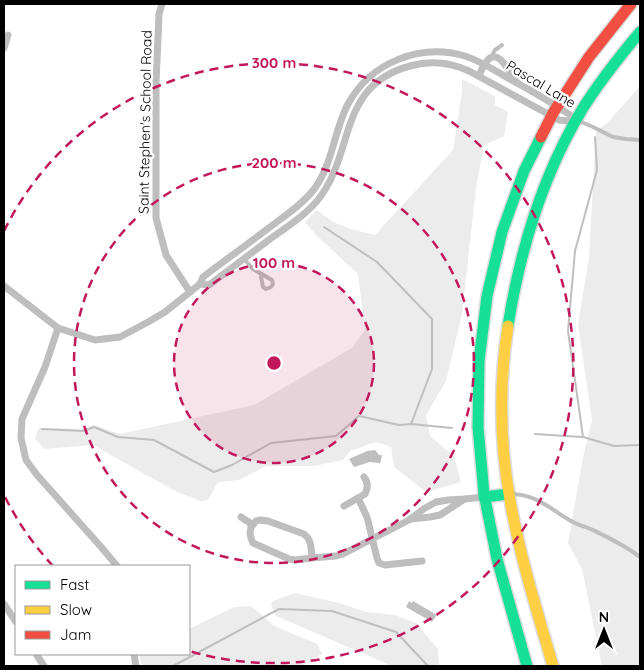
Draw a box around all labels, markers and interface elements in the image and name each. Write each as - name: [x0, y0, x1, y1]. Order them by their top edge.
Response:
- street label: Saint Stephen's School Road: [134, 30, 156, 214]
- text: 300 m: [252, 53, 296, 72]
- street label: Pascal Lane: [503, 56, 579, 112]
- text: 200 m: [252, 153, 297, 172]
- text: 100 m: [253, 253, 295, 272]
- centre of rings: [265, 354, 283, 372]
- legend: [15, 565, 190, 655]
- text: Fast: [60, 575, 89, 594]
- text: Slow: [60, 600, 92, 619]
- north arrow: [579, 605, 629, 655]
- text: N: [599, 608, 609, 626]
- text: Jam: [60, 625, 91, 644]

